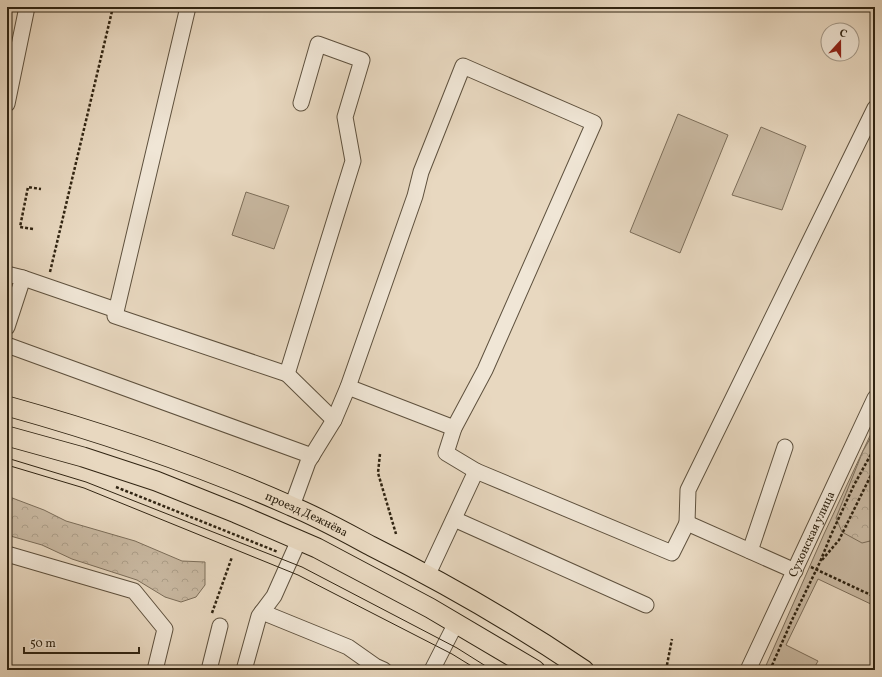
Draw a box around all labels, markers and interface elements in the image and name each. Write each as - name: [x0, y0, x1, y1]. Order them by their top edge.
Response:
- north arrow: [820, 22, 860, 62]
- text: С: [837, 26, 849, 42]
- street label: проезд Дежнёва: [263, 489, 350, 541]
- street label: Сухонская улица: [785, 489, 839, 580]
- scale bar: [24, 629, 139, 655]
- text: 50 m: [30, 636, 56, 652]

